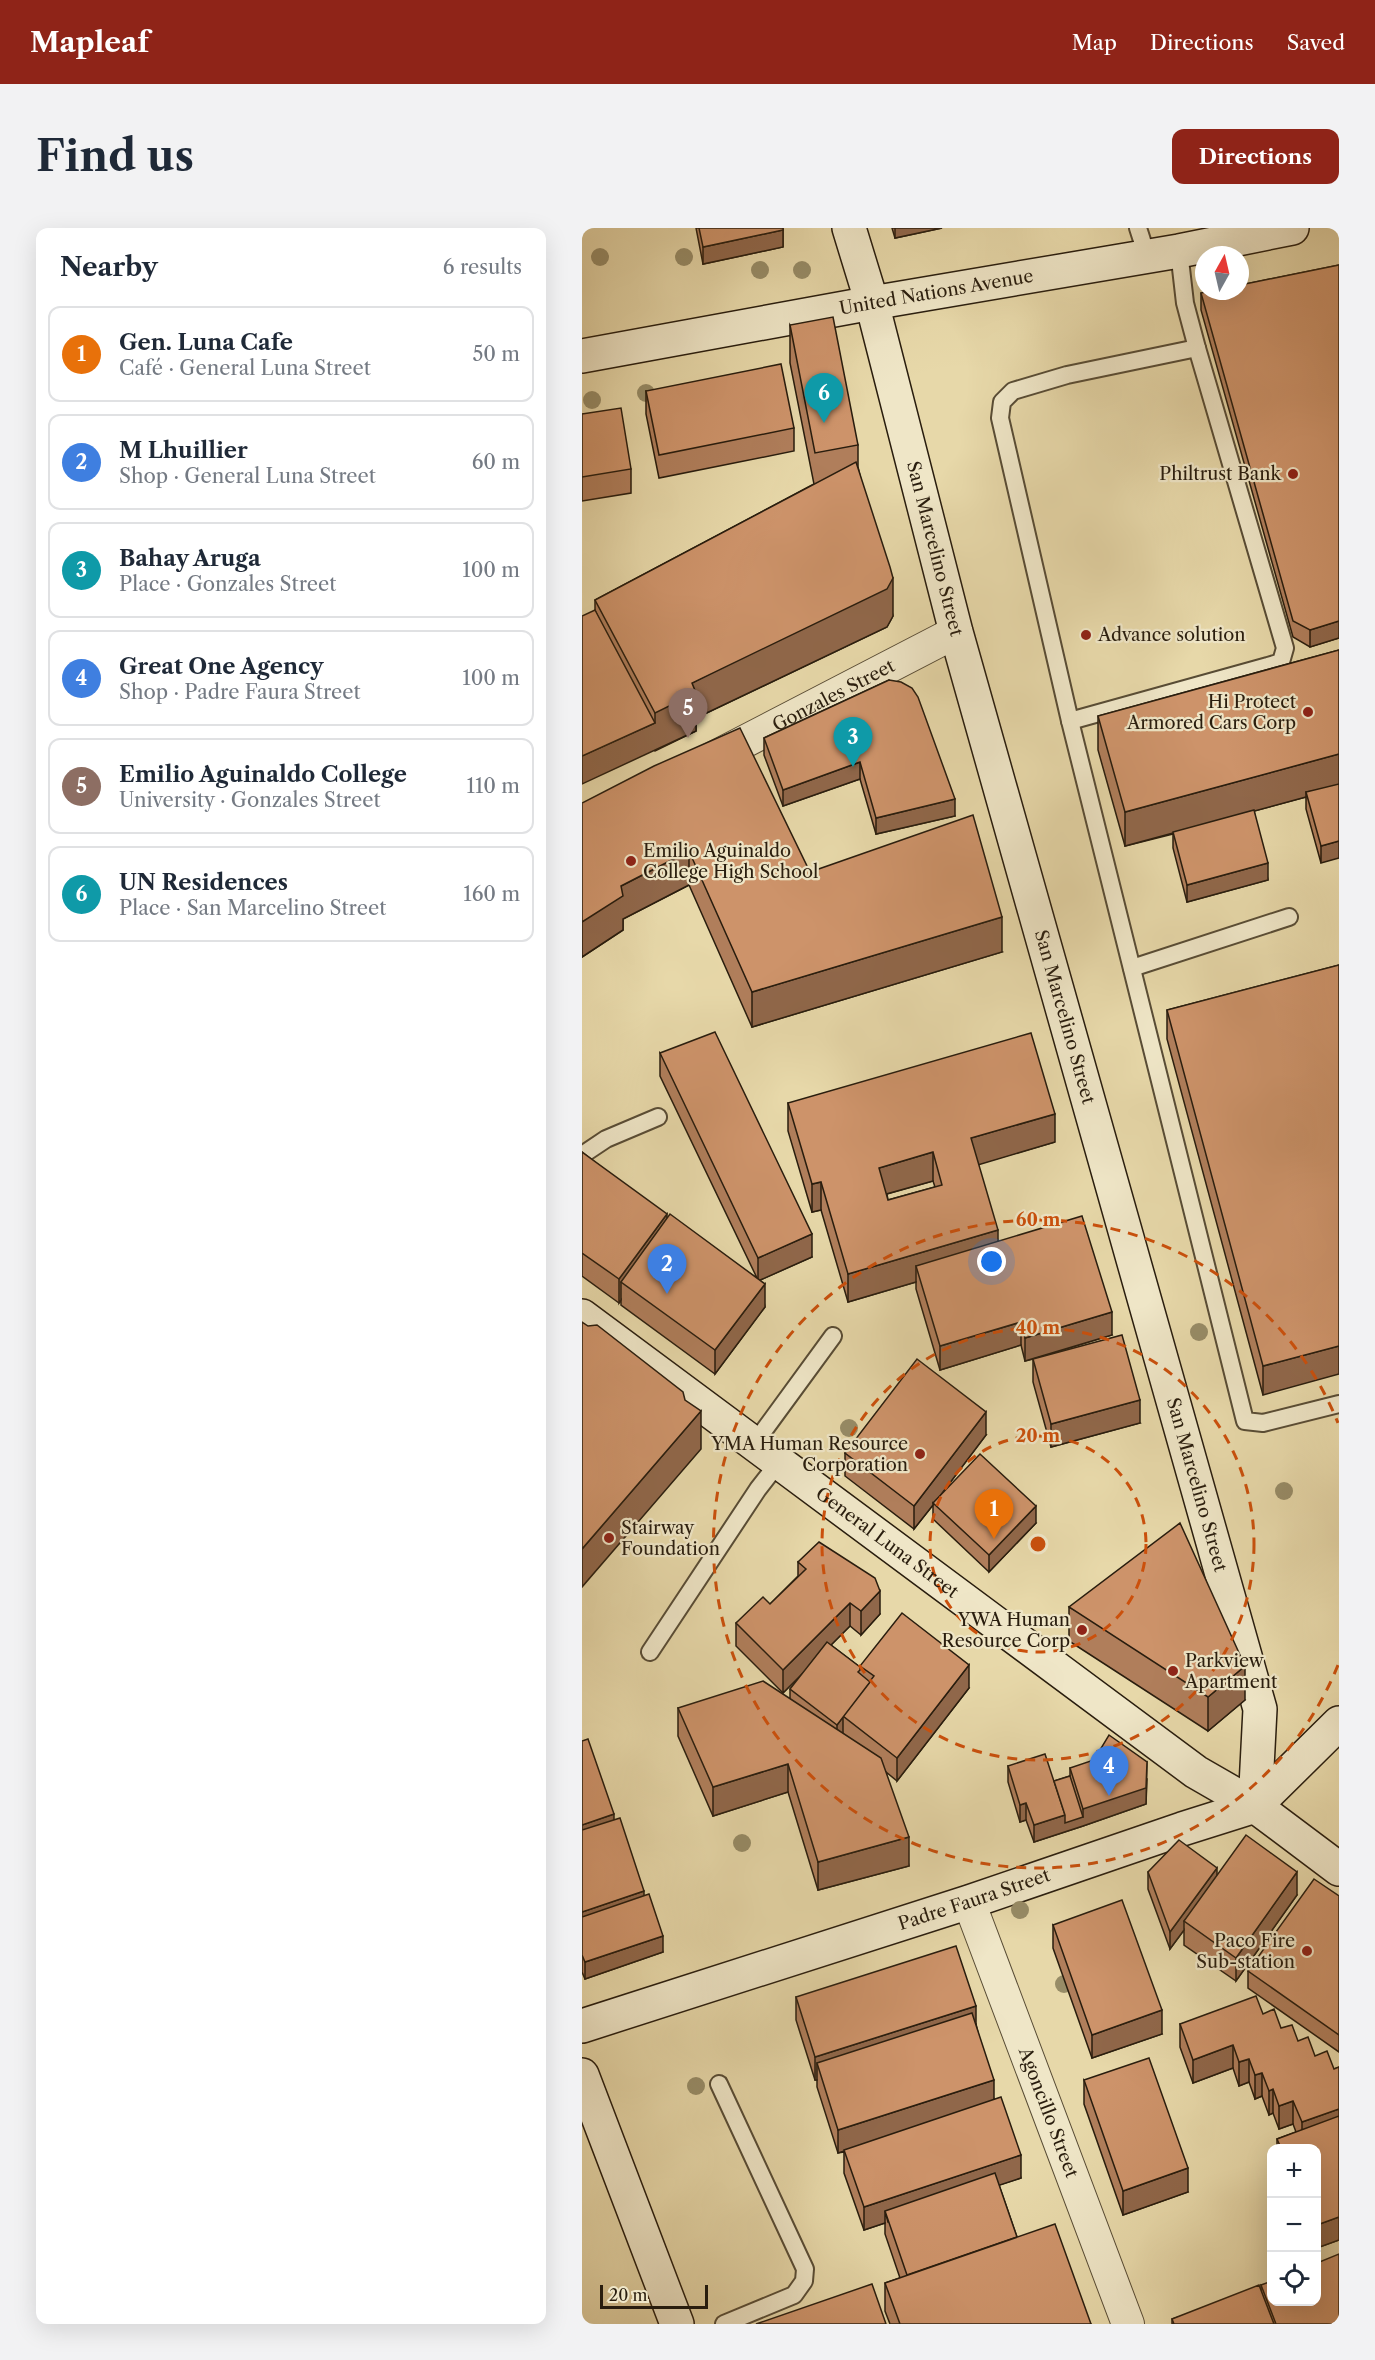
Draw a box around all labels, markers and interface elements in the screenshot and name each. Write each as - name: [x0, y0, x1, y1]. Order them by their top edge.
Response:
- text: Mapleaf: [30, 25, 149, 59]
- text: Map: [1072, 30, 1117, 55]
- text: Directions: [1150, 30, 1254, 55]
- text: Saved: [1287, 30, 1345, 55]
- button: Directions: [1172, 129, 1339, 184]
- text: Find us: [36, 130, 194, 182]
- north arrow: [1195, 246, 1249, 300]
- text: Nearby: [60, 251, 158, 283]
- text: 6 results: [443, 255, 522, 279]
- street label: United Nations Avenue: [837, 265, 1035, 320]
- text: Gen. Luna Cafe: [119, 329, 293, 356]
- text: 1: [77, 342, 86, 366]
- text: 50 m: [473, 342, 520, 366]
- text: Café · General Luna Street: [119, 356, 371, 380]
- pin: 6: [804, 374, 844, 423]
- text: M Lhuillier: [119, 437, 248, 464]
- text: 2: [76, 450, 87, 474]
- text: 60 m: [472, 450, 520, 474]
- street label: San Marcelino Street: [902, 459, 968, 639]
- place label: Philtrust Bank: [1159, 463, 1283, 485]
- text: Shop · General Luna Street: [119, 464, 376, 488]
- marker: Philtrust Bank: [1286, 467, 1300, 481]
- text: Bahay Aruga: [119, 545, 261, 572]
- text: 3: [76, 558, 87, 582]
- text: 100 m: [462, 558, 520, 582]
- text: Place · Gonzales Street: [119, 572, 336, 596]
- place label: Advance solution: [1097, 624, 1246, 646]
- marker: Advance solution: [1079, 628, 1093, 642]
- text: Great One Agency: [119, 653, 324, 680]
- street label: Gonzales Street: [769, 654, 899, 736]
- text: 4: [76, 666, 87, 690]
- text: 100 m: [462, 666, 520, 690]
- text: Shop · Padre Faura Street: [119, 680, 361, 704]
- pin: 5: [668, 688, 708, 738]
- place label: Hi Protect Armored Cars Corp: [1126, 691, 1297, 734]
- marker: Hi Protect Armored Cars Corp: [1301, 705, 1315, 719]
- pin: 3: [834, 718, 872, 767]
- text: Emilio Aguinaldo College: [119, 761, 407, 788]
- text: 5: [76, 774, 87, 798]
- text: 110 m: [467, 774, 520, 798]
- text: University · Gonzales Street: [119, 788, 380, 812]
- place label: Emilio Aguinaldo College High School: [643, 840, 818, 883]
- marker: Emilio Aguinaldo College High School: [624, 854, 638, 868]
- text: UN Residences: [119, 869, 288, 896]
- text: 6: [76, 882, 87, 906]
- text: 160 m: [463, 882, 520, 906]
- text: Place · San Marcelino Street: [119, 896, 386, 920]
- street label: San Marcelino Street: [1030, 927, 1100, 1107]
- text: 60 m: [1016, 1209, 1060, 1231]
- pin: 2: [648, 1244, 686, 1294]
- your location: [977, 1247, 1006, 1276]
- text: 40 m: [1016, 1317, 1060, 1339]
- street label: San Marcelino Street: [1162, 1395, 1232, 1575]
- text: 20 m: [1016, 1425, 1060, 1447]
- place label: YMA Human Resource Corporation: [710, 1433, 908, 1476]
- marker: YMA Human Resource Corporation: [913, 1447, 927, 1461]
- street label: General Luna Street: [811, 1482, 963, 1603]
- pin: 1: [974, 1490, 1014, 1539]
- place label: Stairway Foundation: [621, 1517, 720, 1560]
- marker: Stairway Foundation: [602, 1531, 616, 1545]
- centre of rings: [1028, 1534, 1048, 1554]
- place label: YWA Human Resource Corp: [942, 1609, 1070, 1652]
- marker: YWA Human Resource Corp: [1075, 1623, 1089, 1637]
- place label: Parkview Apartment: [1184, 1650, 1278, 1693]
- marker: Parkview Apartment: [1166, 1664, 1180, 1678]
- pin: 4: [1090, 1746, 1128, 1796]
- street label: Padre Faura Street: [895, 1864, 1054, 1935]
- place label: Paco Fire Sub-station: [1196, 1930, 1295, 1973]
- marker: Paco Fire Sub-station: [1300, 1944, 1314, 1958]
- street label: Agoncillo Street: [1013, 2043, 1083, 2181]
- map controls: [1267, 2144, 1321, 2306]
- button: +: [1267, 2144, 1321, 2198]
- button: −: [1267, 2198, 1321, 2252]
- button: locate: [1267, 2252, 1321, 2306]
- scale bar: [600, 2282, 708, 2310]
- text: 20 m: [609, 2285, 648, 2305]

